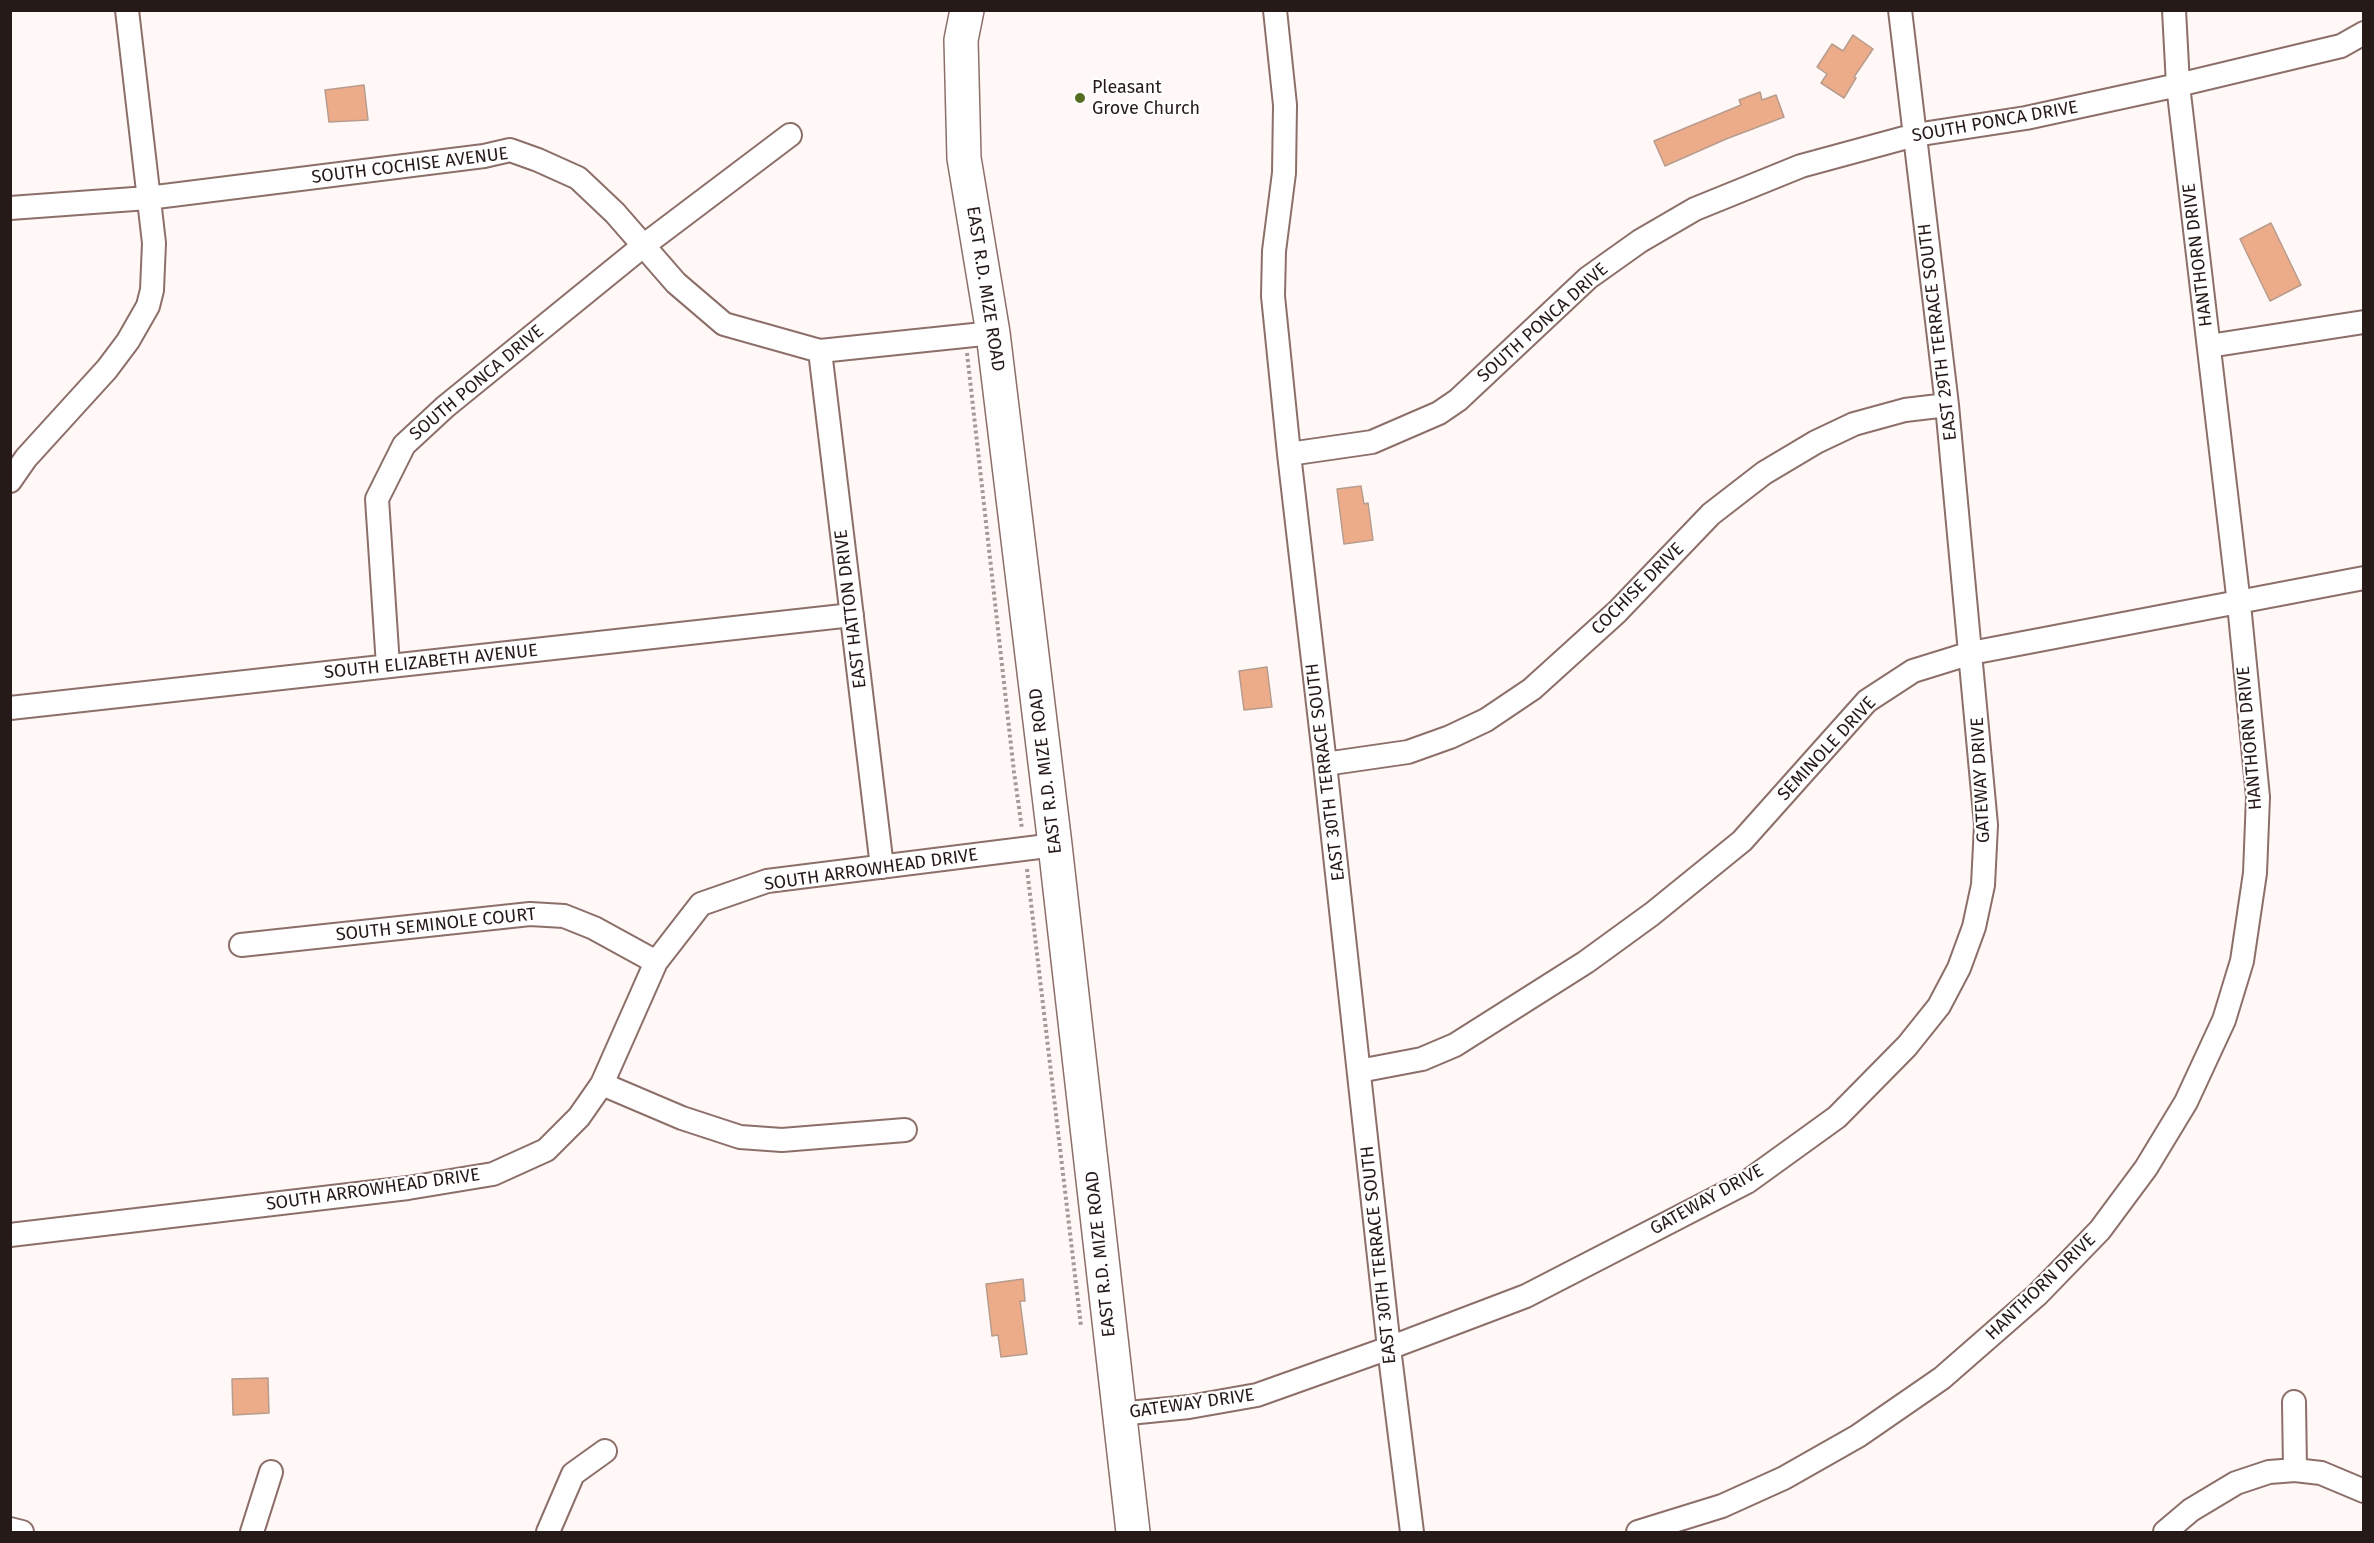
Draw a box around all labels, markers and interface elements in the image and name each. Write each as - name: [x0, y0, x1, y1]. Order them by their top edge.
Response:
- place label: Pleasant Grove Church: [1092, 77, 1200, 119]
- marker: Pleasant Grove Church: [1073, 91, 1087, 105]
- street label: SOUTH PONCA DRIVE: [1910, 97, 2080, 147]
- street label: SOUTH COCHISE AVENUE: [310, 143, 510, 189]
- street label: HANTHORN DRIVE: [2178, 182, 2218, 328]
- street label: EAST R.D. MIZE ROAD: [961, 205, 1009, 373]
- street label: EAST 29TH TERRACE SOUTH: [1914, 222, 1962, 442]
- street label: SOUTH PONCA DRIVE: [1473, 259, 1613, 387]
- street label: SOUTH PONCA DRIVE: [406, 321, 548, 445]
- street label: EAST HATTON DRIVE: [831, 528, 871, 690]
- street label: COCHISE DRIVE: [1587, 538, 1689, 640]
- street label: SOUTH ELIZABETH AVENUE: [323, 640, 539, 684]
- street label: EAST 30TH TERRACE SOUTH: [1302, 662, 1350, 882]
- street label: HANTHORN DRIVE: [2233, 665, 2267, 811]
- street label: EAST R.D. MIZE ROAD: [1025, 687, 1067, 855]
- street label: SEMINOLE DRIVE: [1773, 693, 1881, 805]
- street label: GATEWAY DRIVE: [1967, 716, 1995, 844]
- street label: SOUTH ARROWHEAD DRIVE: [763, 844, 979, 896]
- street label: SOUTH SEMINOLE COURT: [335, 904, 537, 946]
- street label: EAST 30TH TERRACE SOUTH: [1357, 1145, 1401, 1365]
- street label: GATEWAY DRIVE: [1647, 1160, 1767, 1240]
- street label: SOUTH ARROWHEAD DRIVE: [265, 1164, 481, 1216]
- street label: EAST R.D. MIZE ROAD: [1082, 1170, 1120, 1338]
- street label: HANTHORN DRIVE: [1982, 1229, 2100, 1345]
- street label: GATEWAY DRIVE: [1128, 1385, 1256, 1423]

